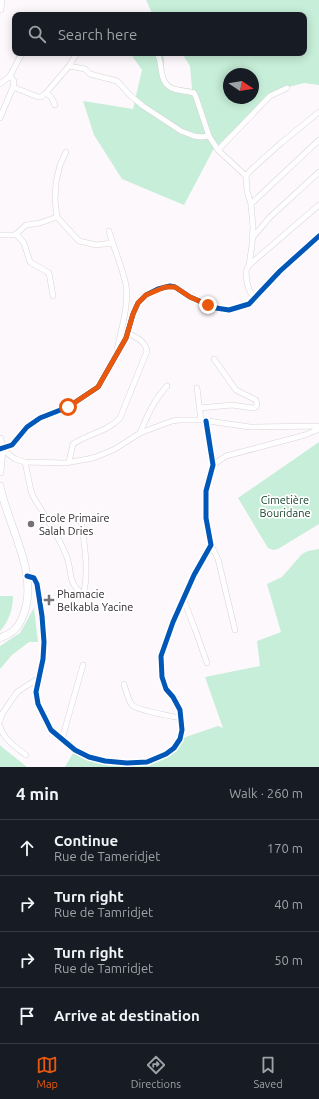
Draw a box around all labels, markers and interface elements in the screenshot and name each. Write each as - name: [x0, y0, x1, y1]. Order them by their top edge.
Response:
- search box: [12, 12, 307, 56]
- icon: search: [26, 23, 48, 45]
- text: Search here: [58, 26, 137, 43]
- north arrow: [223, 68, 259, 104]
- route end: [199, 296, 217, 314]
- route start: [59, 398, 77, 416]
- park label: Cimetière Bouridane: [260, 494, 311, 519]
- place label: Ecole Primaire Salah Dries: [39, 512, 110, 537]
- marker: Ecole Primaire Salah Dries: [26, 519, 36, 529]
- place label: Phamacie Belkabla Yacine: [57, 588, 133, 613]
- marker: Phamacie Belkabla Yacine: [44, 595, 54, 605]
- text: 4 min: [16, 784, 59, 803]
- text: Walk · 260 m: [229, 786, 303, 800]
- text: Continue: [54, 832, 118, 849]
- icon: ahead: [16, 837, 38, 859]
- text: 170 m: [267, 841, 303, 855]
- text: Rue de Tameridjet: [54, 849, 160, 863]
- text: Turn right: [54, 888, 124, 905]
- icon: right: [16, 893, 38, 915]
- text: 40 m: [274, 897, 303, 911]
- text: Rue de Tamridjet: [54, 905, 153, 919]
- text: Turn right: [54, 944, 124, 961]
- icon: right: [16, 949, 38, 971]
- text: 50 m: [274, 953, 303, 967]
- text: Rue de Tamridjet: [54, 961, 153, 975]
- icon: arrive: [16, 1005, 38, 1027]
- text: Arrive at destination: [54, 1007, 200, 1024]
- tab: Map: [36, 1054, 58, 1090]
- tab: Directions: [131, 1054, 181, 1090]
- tab: Saved: [253, 1054, 283, 1090]

